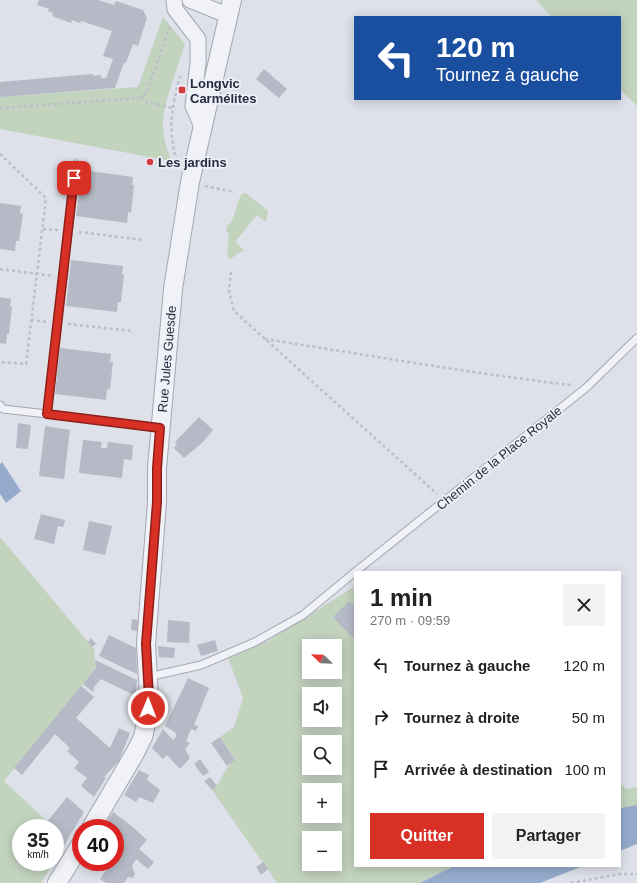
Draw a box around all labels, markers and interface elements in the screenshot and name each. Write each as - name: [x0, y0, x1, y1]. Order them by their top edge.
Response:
- icon: left: [370, 32, 422, 84]
- text: 120 m: [436, 32, 515, 63]
- text: Tournez à gauche: [436, 65, 579, 85]
- place label: Longvic Carmélites: [190, 76, 256, 106]
- marker: Longvic Carmélites: [177, 85, 187, 95]
- place label: Les jardins: [158, 155, 227, 170]
- marker: Les jardins: [145, 157, 155, 167]
- pin: [57, 161, 91, 195]
- icon: arrive: [63, 167, 85, 189]
- street label: Rue Jules Guesde: [155, 305, 179, 413]
- street label: Chemin de la Place Royale: [433, 403, 565, 513]
- text: 1 min: [370, 584, 433, 611]
- button: close: [563, 584, 605, 626]
- text: 270 m · 09:59: [370, 613, 450, 628]
- north arrow: [302, 639, 342, 679]
- map controls: [302, 639, 342, 871]
- icon: left: [370, 654, 392, 676]
- text: Tournez à gauche: [404, 657, 530, 674]
- text: 120 m: [563, 657, 605, 674]
- position arrow: [127, 687, 169, 729]
- button: sound: [302, 687, 342, 727]
- icon: right: [370, 706, 392, 728]
- text: Tournez à droite: [404, 709, 520, 726]
- text: 50 m: [572, 709, 605, 726]
- button: search: [302, 735, 342, 775]
- icon: arrive: [370, 758, 392, 780]
- text: Arrivée à destination: [404, 761, 552, 778]
- text: 100 m: [564, 761, 606, 778]
- button: +: [302, 783, 342, 823]
- button: Quitter: [370, 813, 484, 859]
- button: Partager: [492, 813, 605, 859]
- speed limit sign: 40: [72, 819, 124, 871]
- text: 35: [27, 829, 49, 851]
- button: −: [302, 831, 342, 871]
- text: km/h: [27, 849, 49, 860]

